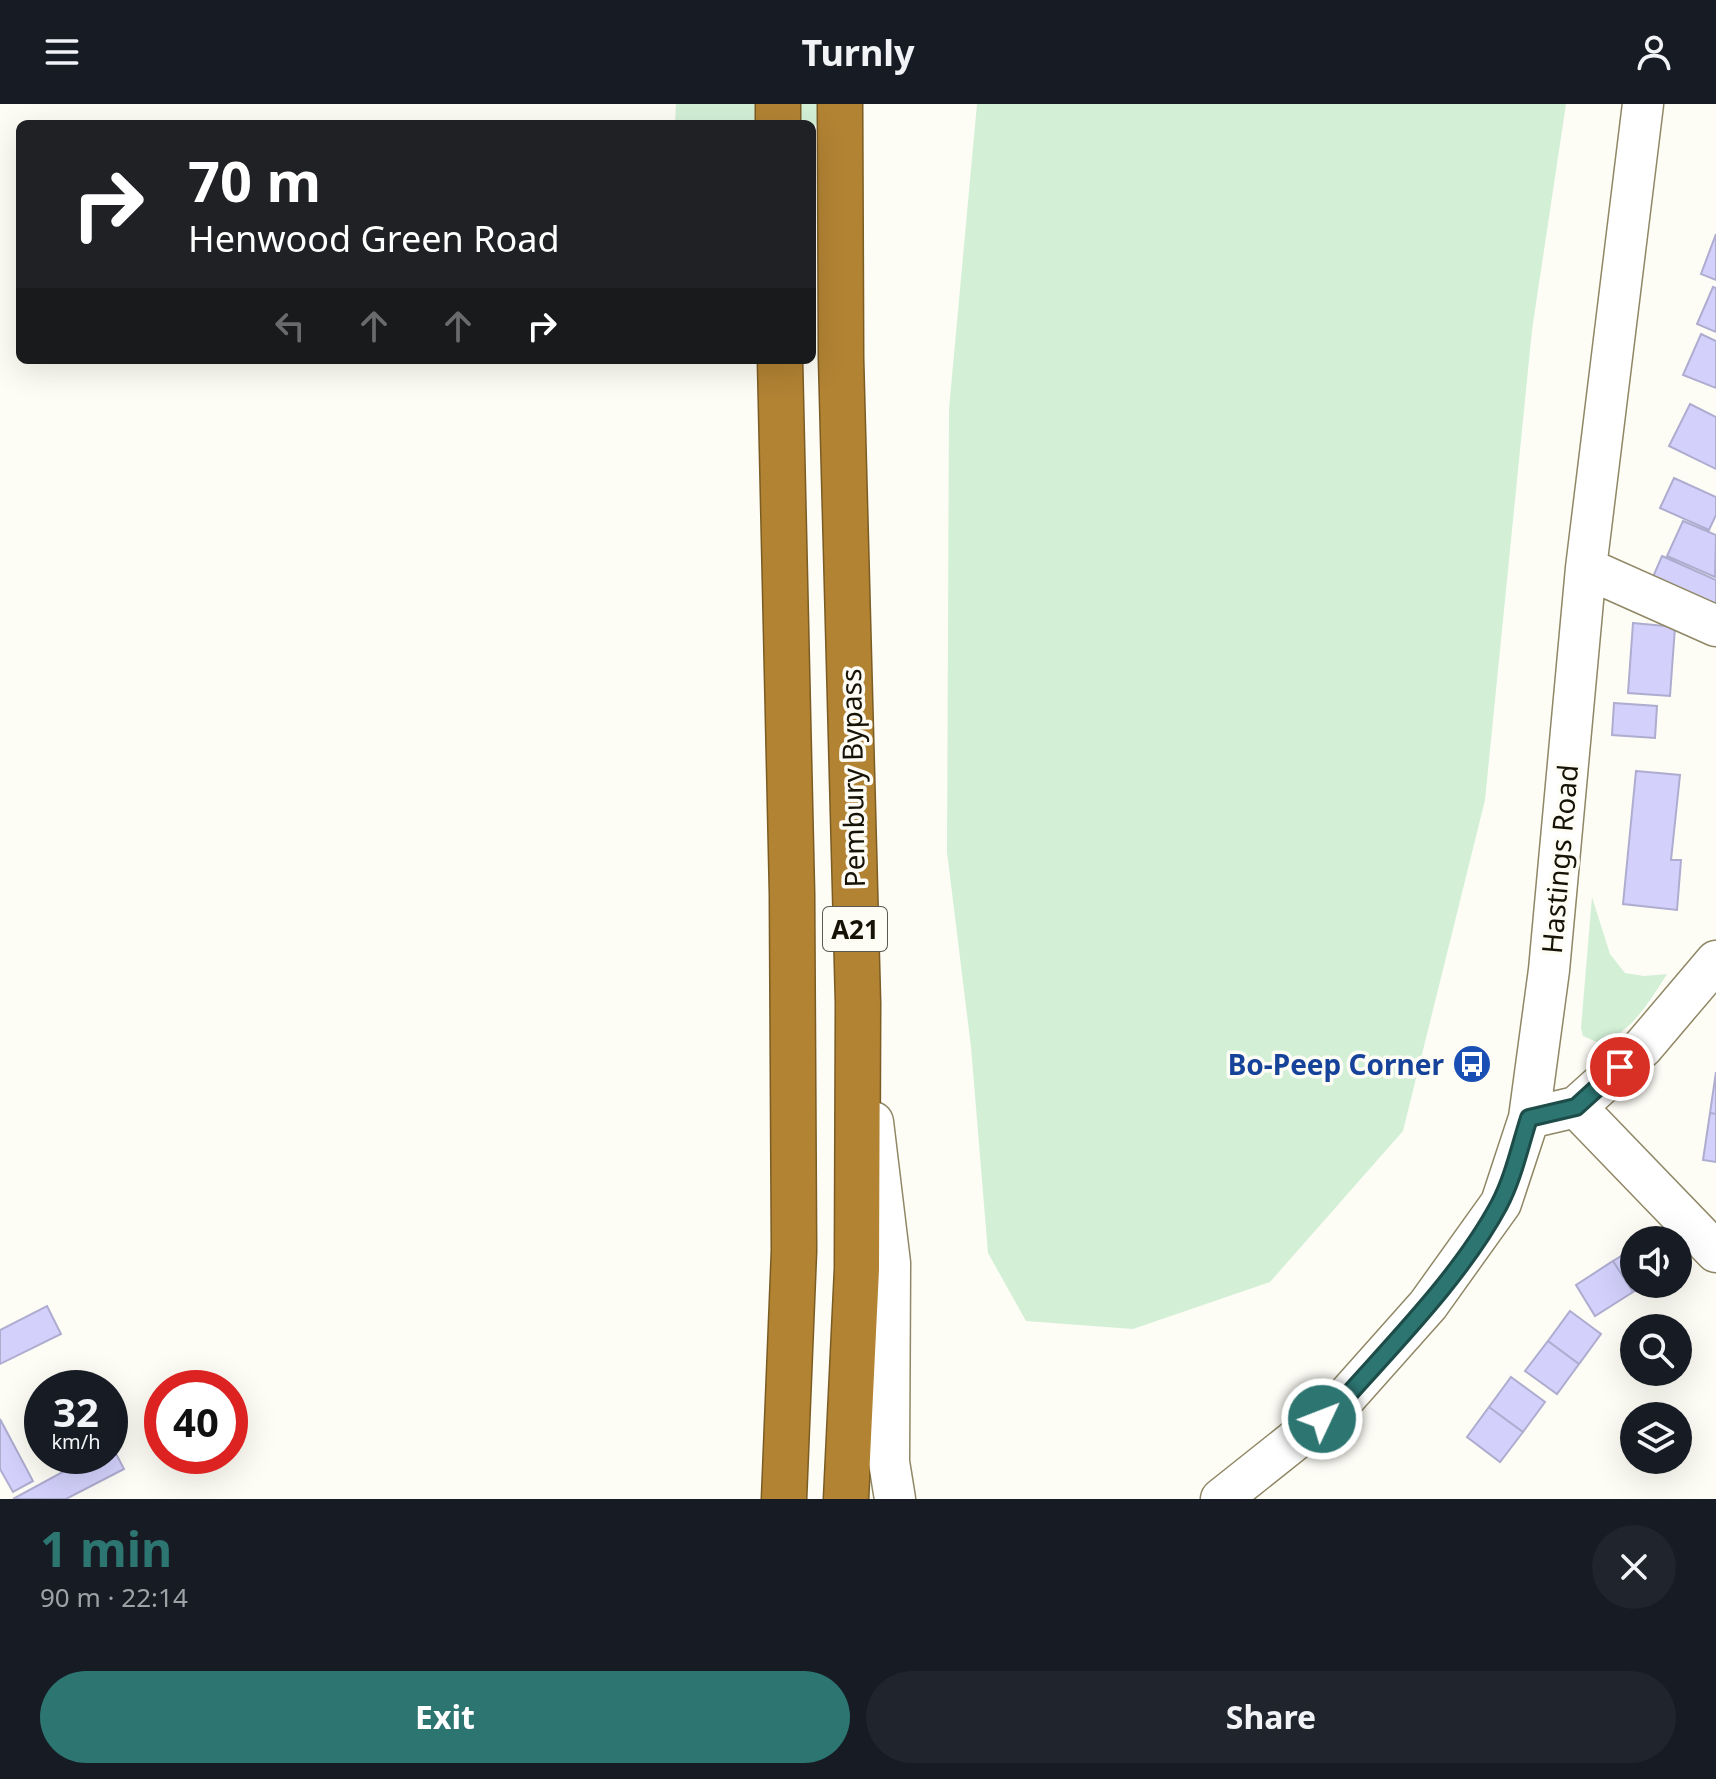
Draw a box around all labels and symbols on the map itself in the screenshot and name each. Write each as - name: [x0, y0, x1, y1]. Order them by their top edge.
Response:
- street label: Pembury Bypass: [831, 668, 873, 888]
- street label: Hastings Road: [1532, 763, 1586, 955]
- road number: A21: [823, 907, 887, 951]
- pin: [1586, 1033, 1654, 1101]
- bus stop icon: Bo-Peep Corner: [1451, 1043, 1493, 1085]
- place label: Bo-Peep Corner: [1228, 1045, 1444, 1083]
- speed limit sign: 40: [144, 1370, 248, 1474]
- position arrow: [1280, 1377, 1364, 1461]

